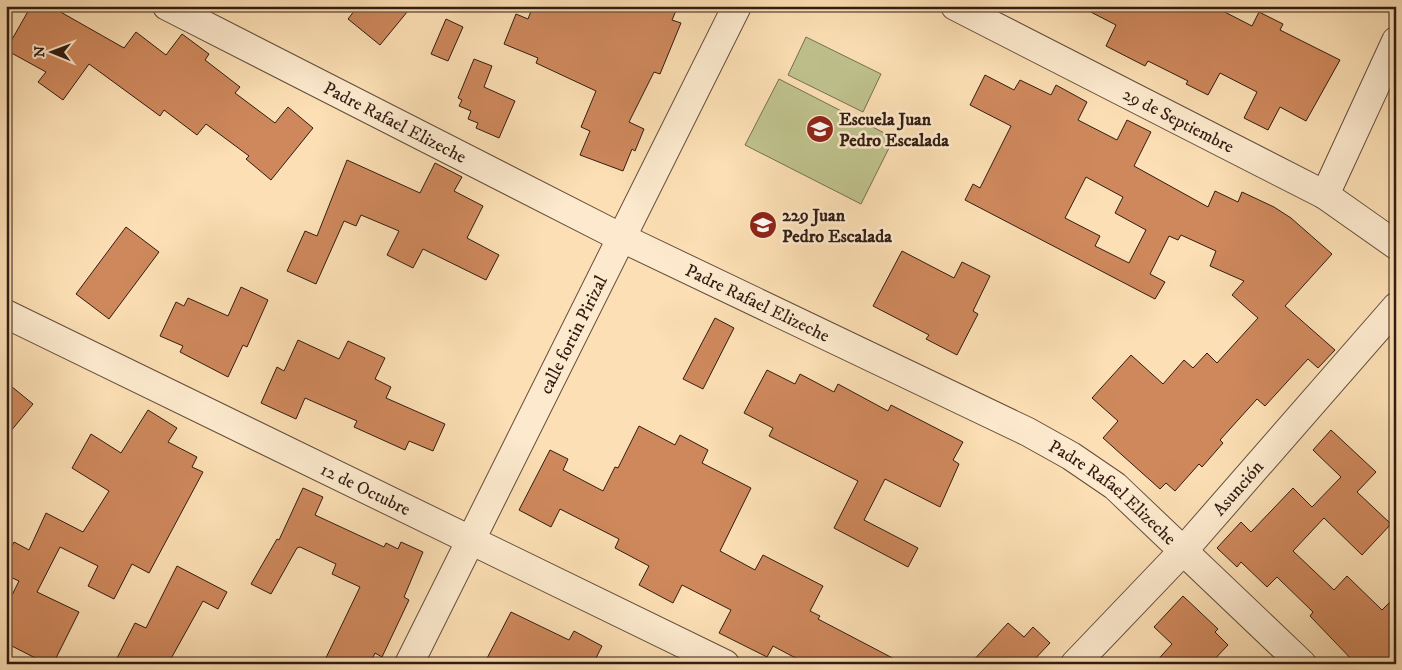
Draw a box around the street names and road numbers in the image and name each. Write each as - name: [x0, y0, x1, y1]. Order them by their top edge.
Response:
- street label: Padre Rafael Elizeche: [319, 78, 470, 169]
- street label: 29 de Septiembre: [1119, 84, 1237, 159]
- street label: Padre Rafael Elizeche: [681, 260, 833, 348]
- street label: calle fortin Pirizal: [535, 272, 613, 398]
- street label: Padre Rafael Elizeche: [1044, 436, 1180, 550]
- street label: Asunción: [1209, 456, 1269, 521]
- street label: 12 de Octubre: [317, 459, 414, 521]

